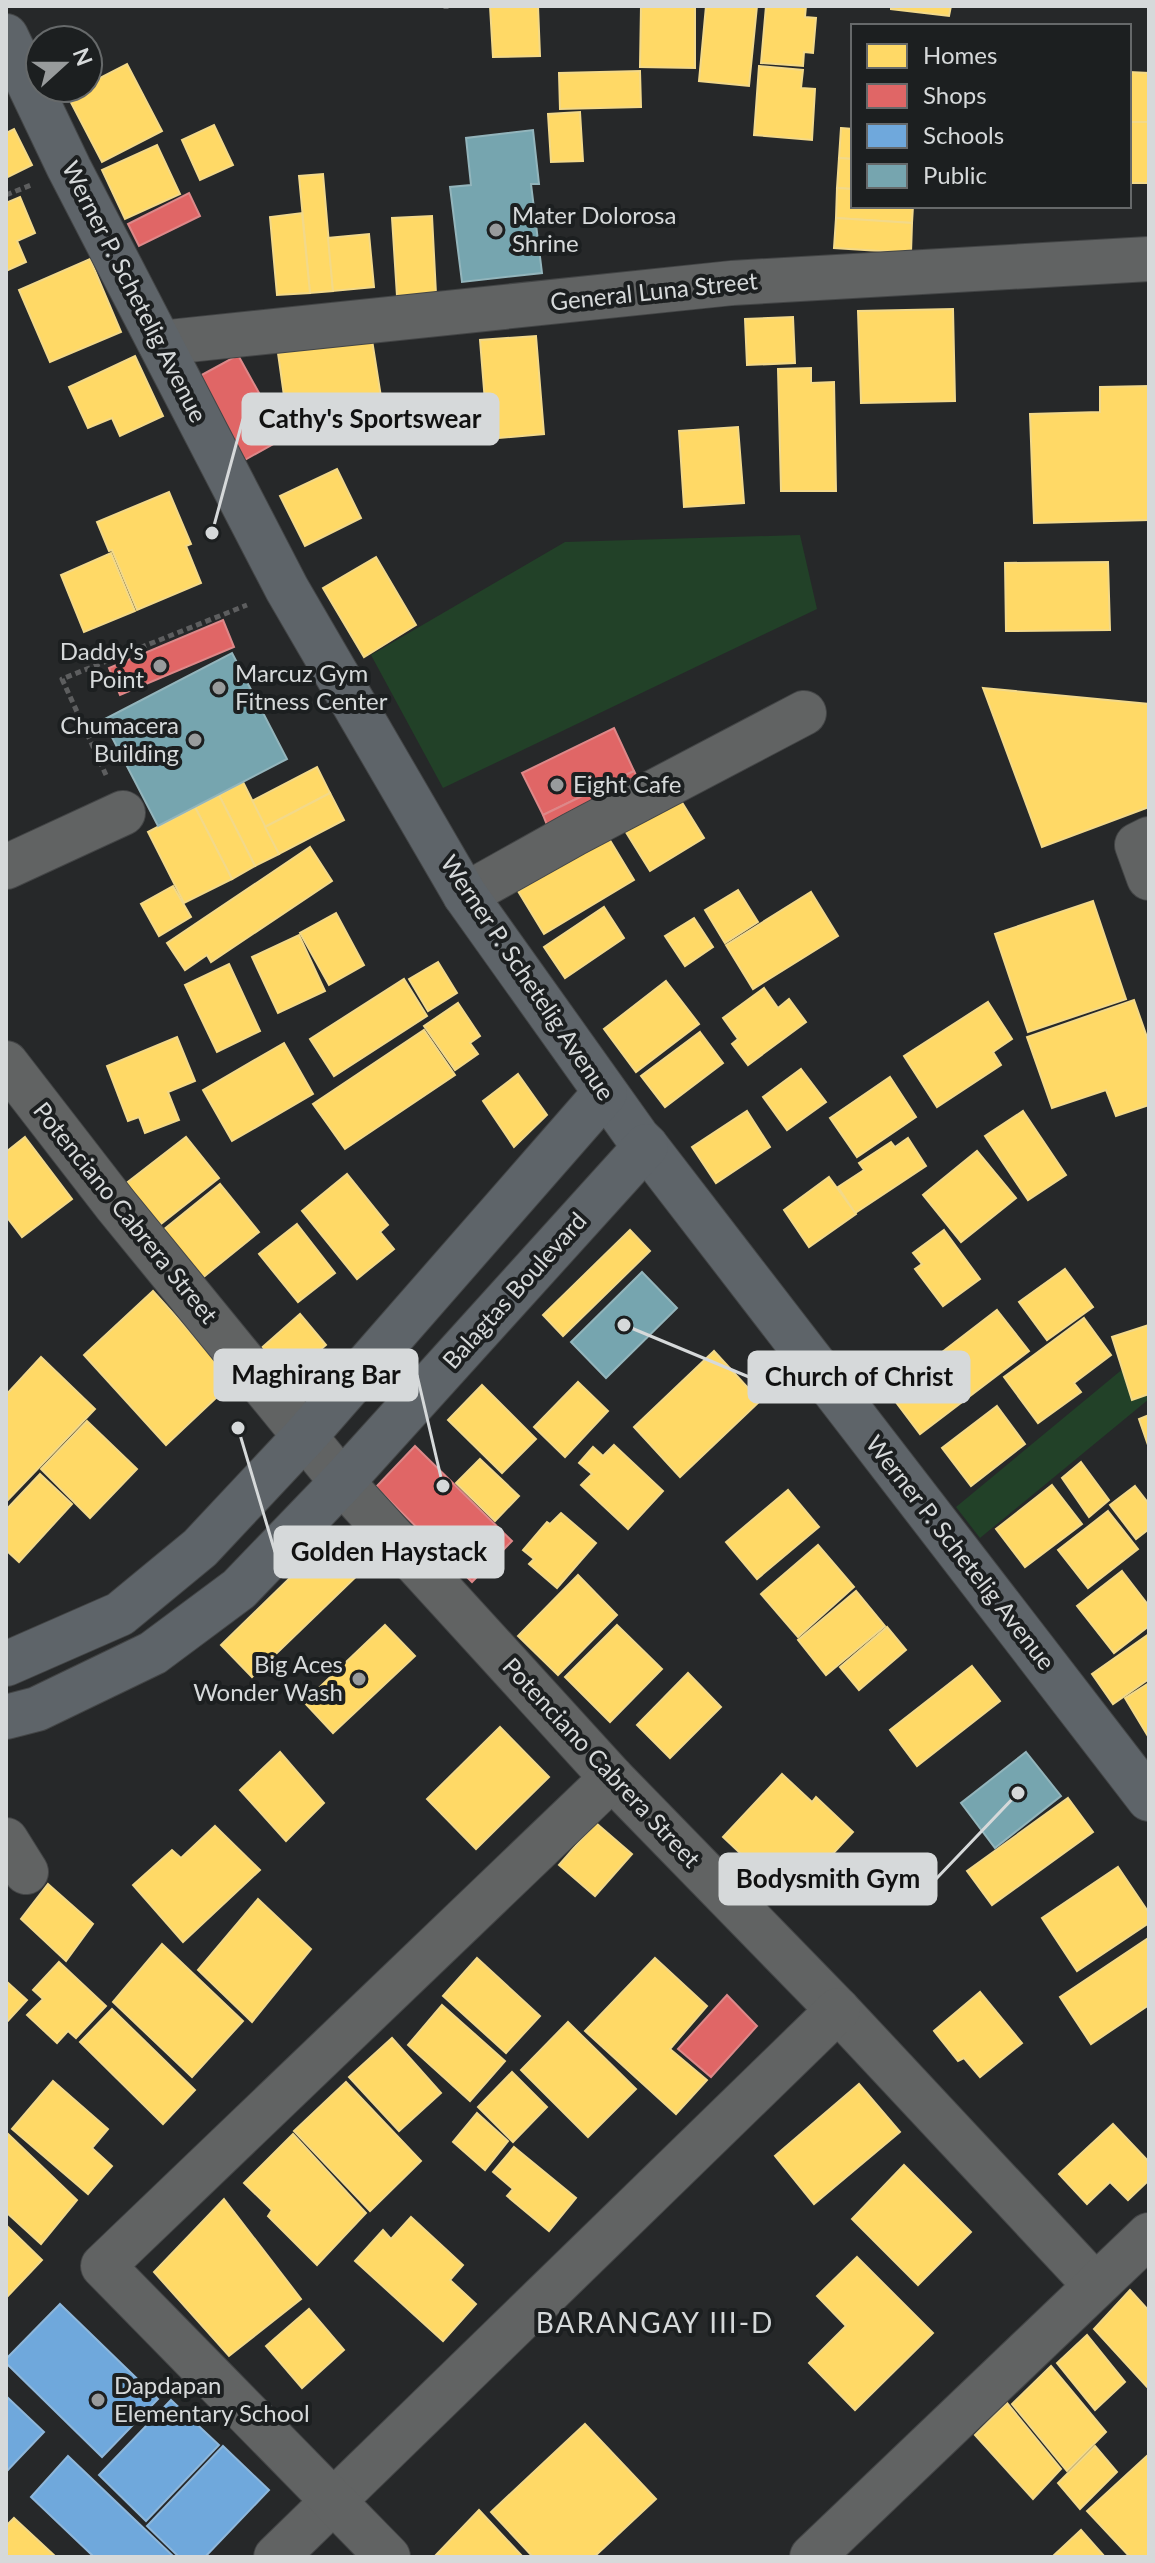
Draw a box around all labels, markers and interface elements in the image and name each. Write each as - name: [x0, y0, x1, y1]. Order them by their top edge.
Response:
- north arrow: [24, 24, 104, 104]
- legend: [851, 24, 1131, 208]
- text: Homes: [923, 40, 997, 69]
- text: N: [67, 44, 99, 69]
- text: Shops: [923, 80, 987, 109]
- text: Schools: [923, 120, 1004, 149]
- street label: Werner P. Schetelig Avenue: [57, 156, 214, 427]
- text: Public: [923, 160, 987, 189]
- place label: Mater Dolorosa Shrine: [512, 200, 676, 257]
- marker: Mater Dolorosa Shrine: [487, 221, 505, 239]
- street label: General Luna Street: [549, 265, 759, 316]
- callout: Cathy's Sportswear: [243, 394, 498, 444]
- text: Cathy's Sportswear: [259, 402, 482, 434]
- place label: Daddy's Point: [60, 636, 144, 693]
- marker: Daddy's Point: [151, 657, 169, 675]
- place label: Marcuz Gym Fitness Center: [235, 658, 388, 715]
- marker: Marcuz Gym Fitness Center: [210, 679, 228, 697]
- place label: Chumacera Building: [60, 710, 179, 767]
- marker: Chumacera Building: [186, 731, 204, 749]
- place label: Eight Cafe: [573, 769, 681, 798]
- marker: Eight Cafe: [548, 776, 566, 794]
- street label: Werner P. Schetelig Avenue: [435, 849, 621, 1105]
- street label: Potenciano Cabrera Street: [28, 1096, 225, 1329]
- street label: Balagtas Boulevard: [436, 1206, 592, 1374]
- callout: Maghirang Bar: [215, 1350, 417, 1400]
- callout: Church of Christ: [749, 1352, 969, 1402]
- text: Maghirang Bar: [231, 1358, 401, 1390]
- text: Church of Christ: [765, 1360, 954, 1392]
- street label: Werner P. Schetelig Avenue: [861, 1429, 1062, 1675]
- callout: Golden Haystack: [275, 1527, 503, 1577]
- text: Golden Haystack: [291, 1535, 487, 1567]
- place label: Big Aces Wonder Wash: [193, 1649, 343, 1706]
- street label: Potenciano Cabrera Street: [497, 1651, 707, 1873]
- marker: Big Aces Wonder Wash: [350, 1670, 368, 1688]
- callout: Bodysmith Gym: [720, 1854, 936, 1904]
- text: Bodysmith Gym: [736, 1862, 920, 1894]
- district label: BARANGAY III-D: [536, 2305, 774, 2339]
- place label: Dapdapan Elementary School: [114, 2370, 310, 2427]
- marker: Dapdapan Elementary School: [89, 2391, 107, 2409]

